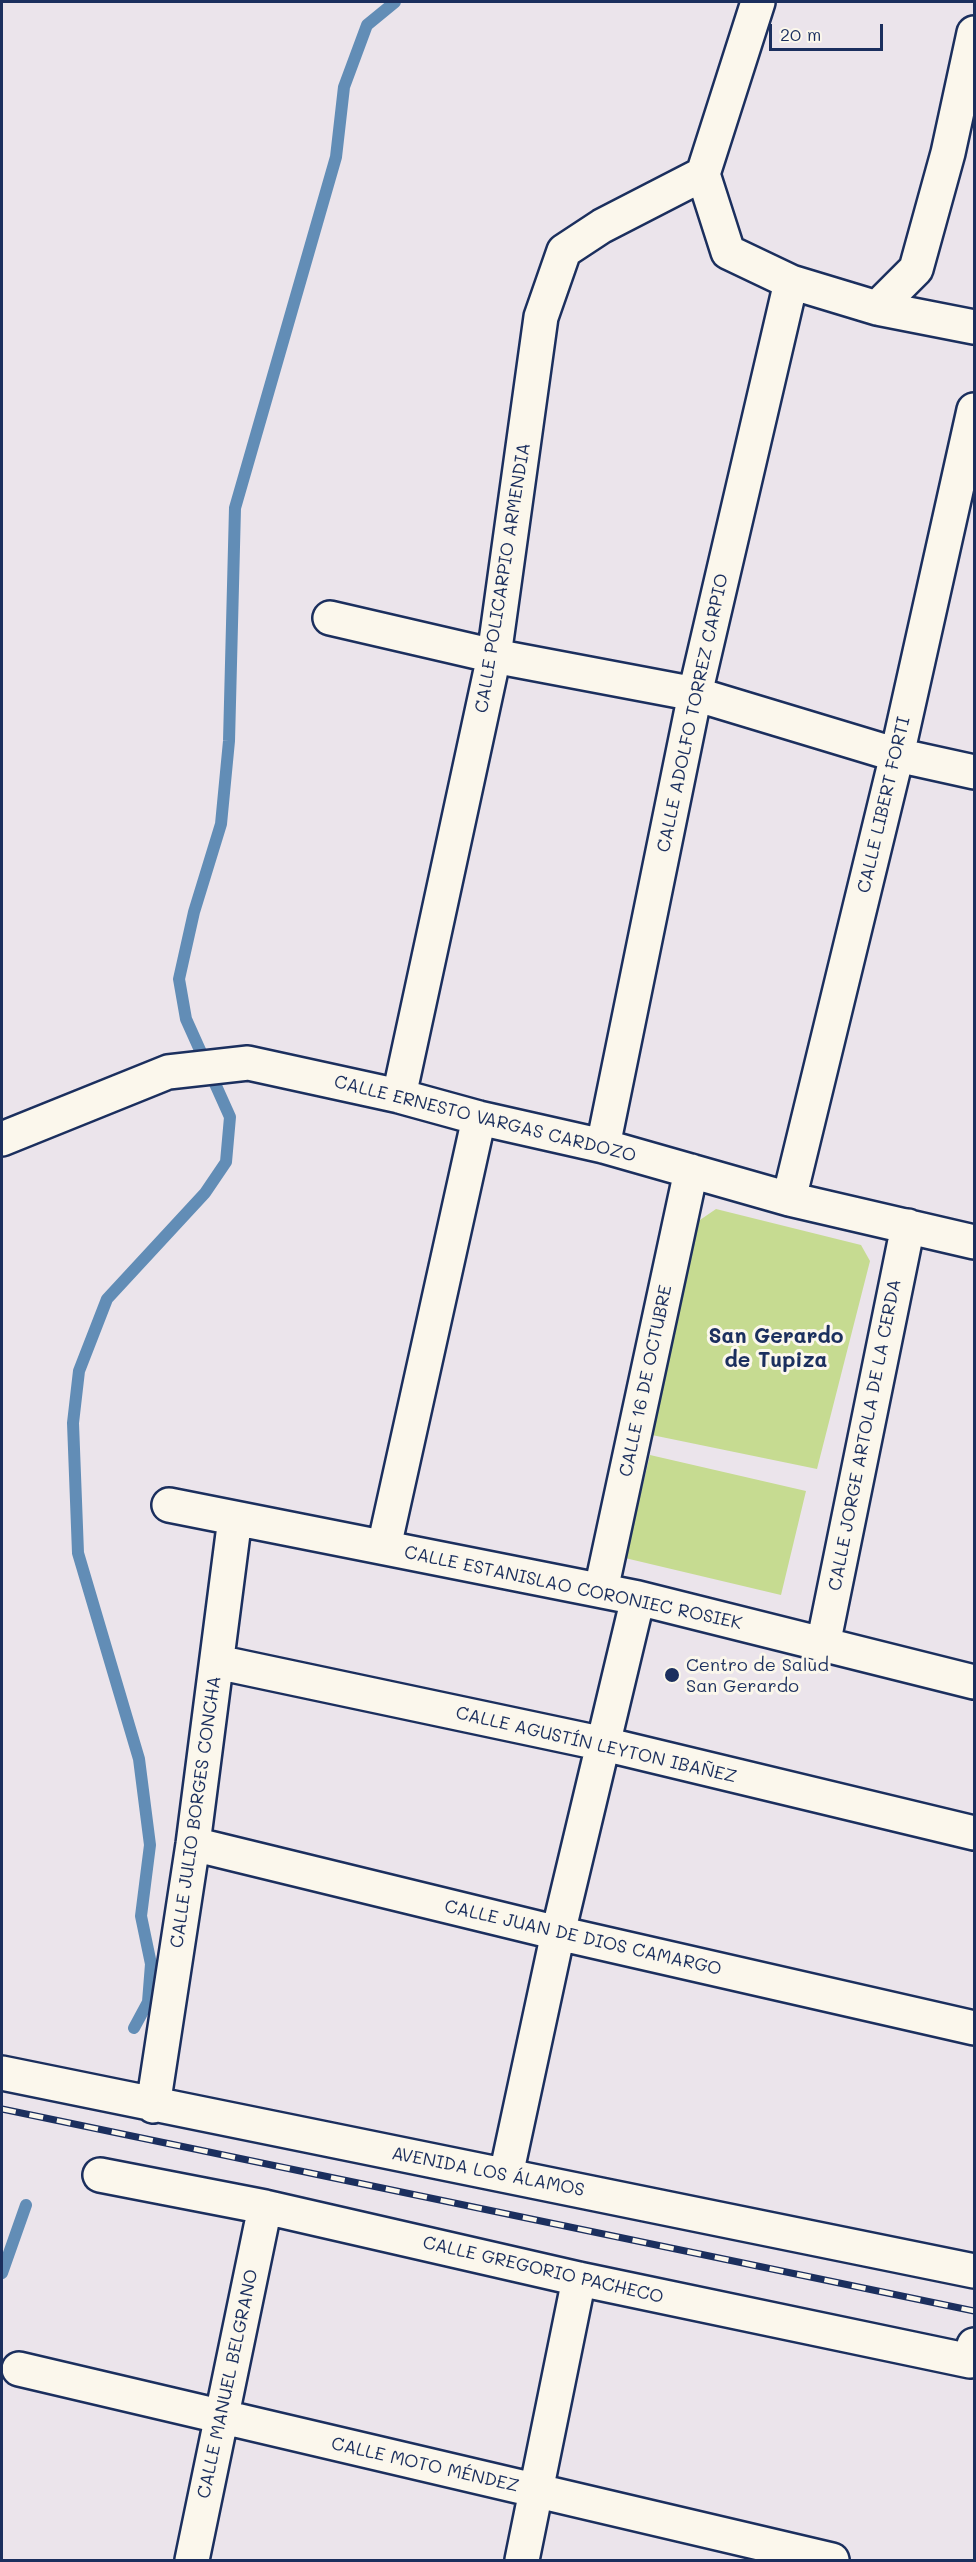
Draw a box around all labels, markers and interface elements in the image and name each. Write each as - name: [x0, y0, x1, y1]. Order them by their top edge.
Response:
- scale bar: [772, 12, 886, 50]
- text: 20 m: [780, 22, 821, 46]
- street label: CALLE POLICARPIO ARMENDIA: [471, 441, 535, 715]
- street label: CALLE ADOLFO TORREZ CARPIO: [653, 572, 733, 854]
- street label: CALLE LIBERT FORTI: [853, 715, 915, 895]
- street label: CALLE ERNESTO VARGAS CARDOZO: [332, 1071, 638, 1167]
- street label: CALLE JORGE ARTOLA DE LA CERDA: [824, 1277, 906, 1593]
- street label: CALLE 16 DE OCTUBRE: [615, 1283, 677, 1479]
- district label: San Gerardo de Tupiza: [708, 1324, 844, 1374]
- street label: CALLE ESTANISLAO CORONIEC ROSIEK: [402, 1542, 744, 1634]
- place label: Centro de Salud San Gerardo: [686, 1654, 829, 1696]
- marker: Centro de Salud San Gerardo: [663, 1666, 681, 1684]
- street label: CALLE JULIO BORGES CONCHA: [166, 1675, 226, 1949]
- street label: CALLE AGUSTÍN LEYTON IBAÑEZ: [454, 1702, 738, 1788]
- street label: CALLE JUAN DE DIOS CAMARGO: [442, 1896, 724, 1980]
- street label: AVENIDA LOS ÁLAMOS: [390, 2143, 586, 2201]
- street label: CALLE GREGORIO PACHECO: [420, 2232, 666, 2308]
- street label: CALLE MANUEL BELGRANO: [193, 2267, 263, 2501]
- street label: CALLE MOTO MÉNDEZ: [329, 2433, 521, 2497]

